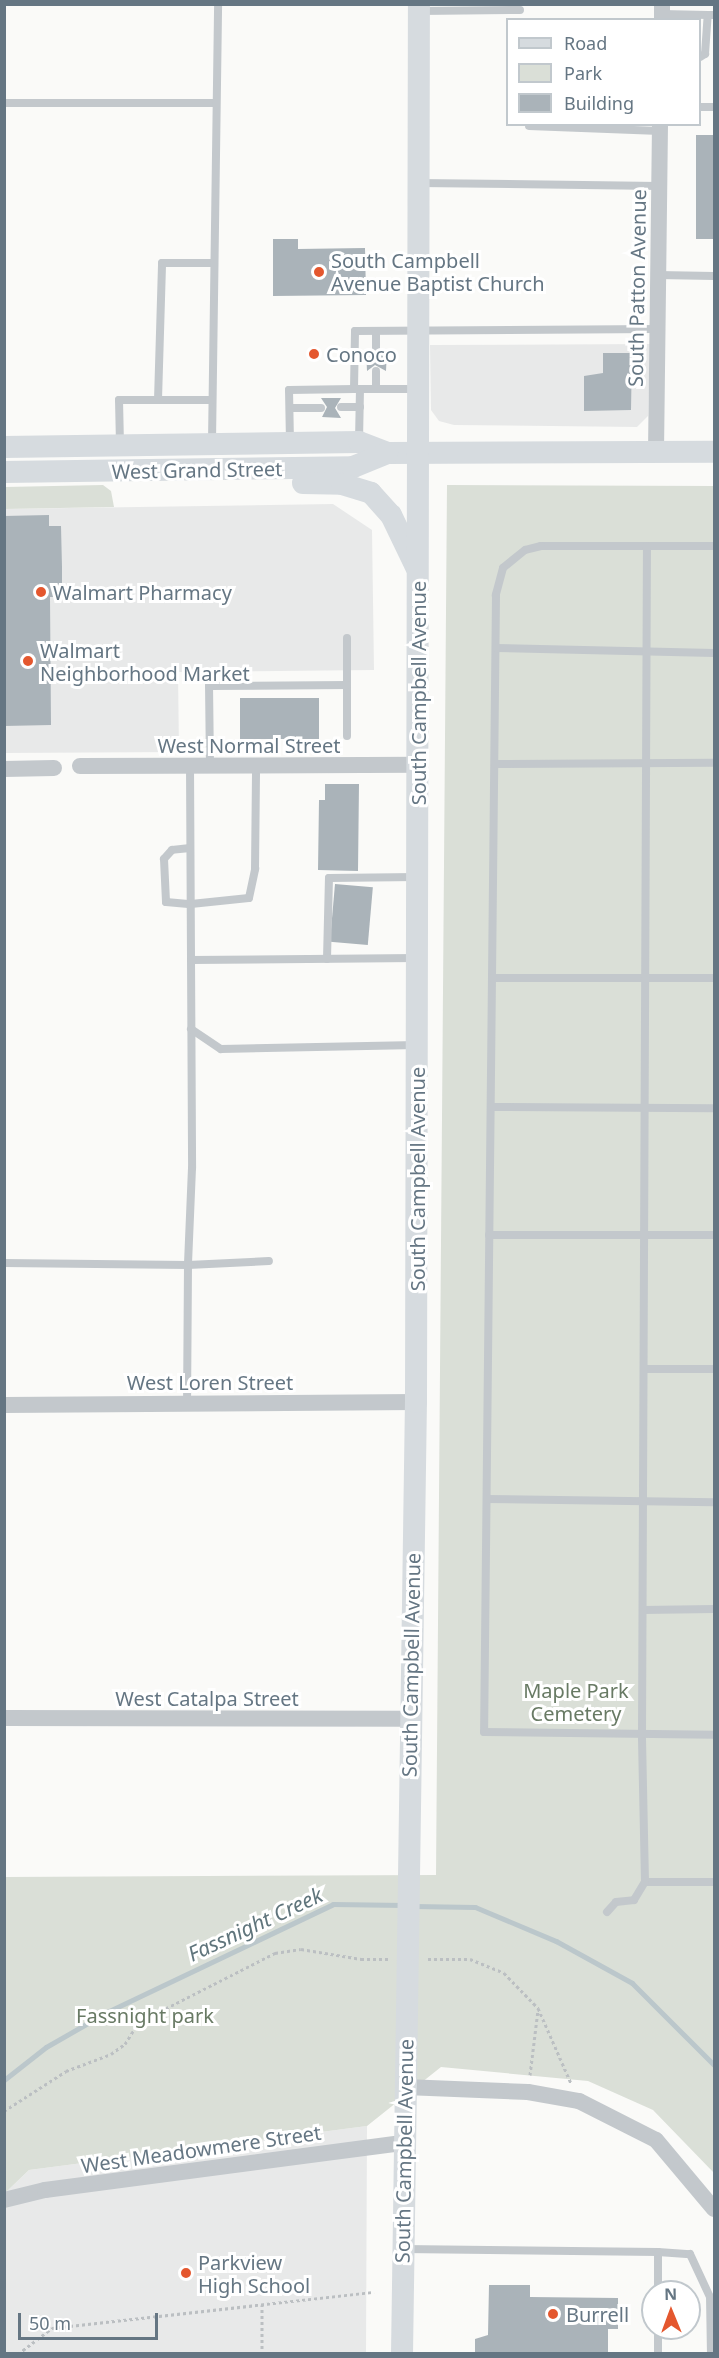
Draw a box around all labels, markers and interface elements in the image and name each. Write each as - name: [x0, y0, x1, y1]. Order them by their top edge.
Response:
- legend: [506, 18, 701, 126]
- text: Road: [564, 31, 607, 55]
- text: Park: [564, 61, 602, 85]
- text: Building: [564, 91, 634, 115]
- street label: South Patton Avenue: [623, 189, 651, 387]
- place label: South Campbell Avenue Baptist Church: [331, 248, 544, 295]
- marker: South Campbell Avenue Baptist Church: [312, 265, 326, 279]
- place label: Conoco: [326, 342, 397, 366]
- marker: Conoco: [307, 347, 321, 361]
- street label: West Grand Street: [111, 457, 283, 483]
- place label: Walmart Pharmacy: [53, 580, 232, 604]
- street label: South Campbell Avenue: [406, 581, 430, 805]
- marker: Walmart Pharmacy: [34, 585, 48, 599]
- place label: Walmart Neighborhood Market: [40, 638, 250, 685]
- marker: Walmart Neighborhood Market: [21, 654, 35, 668]
- street label: West Normal Street: [157, 733, 341, 757]
- street label: South Campbell Avenue: [405, 1067, 429, 1291]
- street label: West Loren Street: [127, 1370, 293, 1394]
- street label: South Campbell Avenue: [397, 1553, 425, 1777]
- park label: Maple Park Cemetery: [523, 1678, 629, 1725]
- street label: West Catalpa Street: [115, 1686, 299, 1710]
- water label: Fassnight Creek: [183, 1882, 327, 1966]
- park label: Fassnight park: [76, 2003, 214, 2027]
- street label: South Campbell Avenue: [390, 2039, 418, 2263]
- street label: West Meadowmere Street: [80, 2120, 322, 2178]
- place label: Parkview High School: [198, 2250, 310, 2297]
- marker: Parkview High School: [179, 2266, 193, 2280]
- north arrow: [641, 2280, 701, 2340]
- text: N: [664, 2283, 677, 2305]
- scale bar: [21, 2301, 160, 2339]
- place label: Burrell: [566, 2302, 629, 2326]
- marker: Burrell: [544, 2305, 562, 2323]
- text: 50 m: [29, 2311, 71, 2335]

